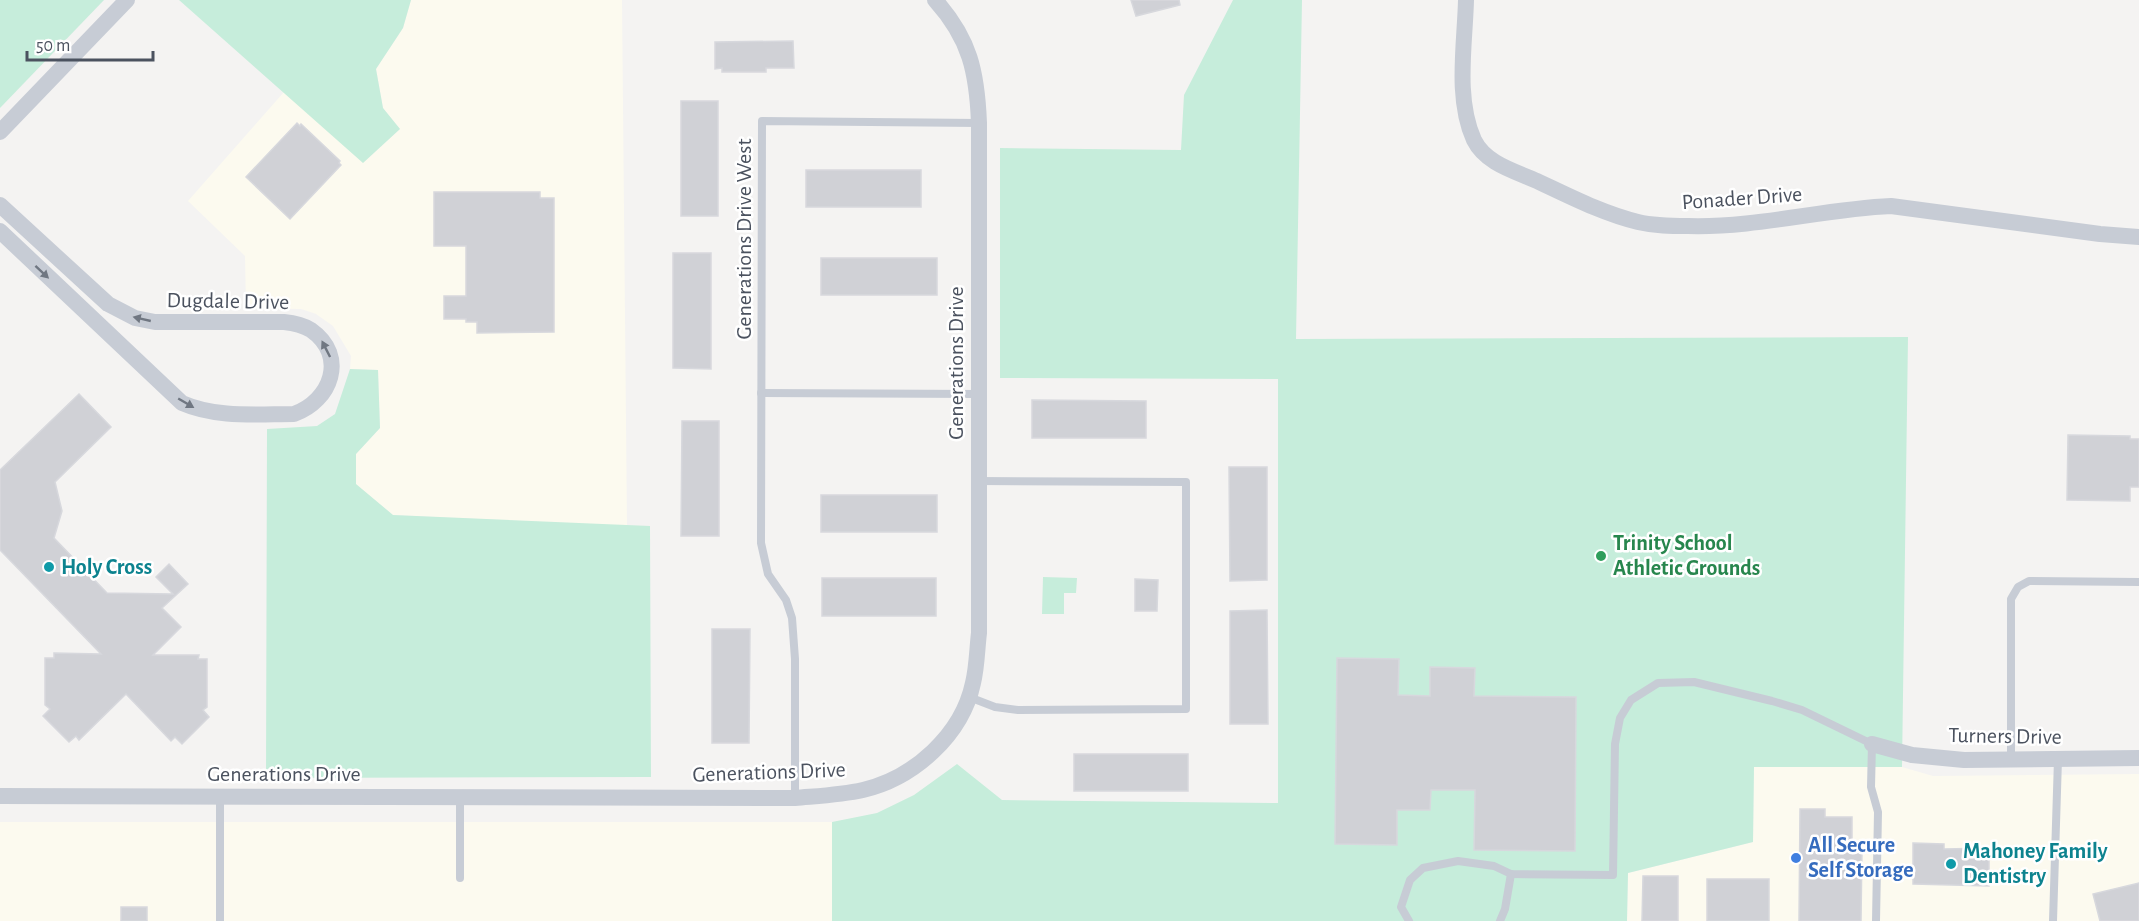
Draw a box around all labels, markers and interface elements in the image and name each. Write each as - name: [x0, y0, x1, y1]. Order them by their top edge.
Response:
- scale bar: [27, 24, 153, 62]
- text: 50 m: [36, 37, 70, 55]
- street label: Generations Drive West: [733, 139, 755, 339]
- street label: Ponader Drive: [1681, 183, 1803, 213]
- one-way arrow: [34, 265, 49, 278]
- street label: Generations Drive: [945, 286, 967, 440]
- street label: Dugdale Drive: [166, 289, 290, 313]
- one-way arrow: [133, 313, 151, 323]
- one-way arrow: [321, 340, 330, 357]
- one-way arrow: [178, 398, 195, 408]
- place label: Trinity School Athletic Grounds: [1613, 532, 1760, 579]
- marker: Trinity School Athletic Grounds: [1594, 549, 1608, 563]
- place label: Holy Cross: [61, 556, 152, 579]
- marker: Holy Cross: [42, 560, 56, 574]
- street label: Turners Drive: [1948, 724, 2062, 748]
- street label: Generations Drive: [692, 758, 846, 786]
- street label: Generations Drive: [207, 763, 361, 785]
- place label: All Secure Self Storage: [1808, 834, 1914, 881]
- place label: Mahoney Family Dentistry: [1963, 840, 2108, 888]
- marker: All Secure Self Storage: [1789, 851, 1803, 865]
- marker: Mahoney Family Dentistry: [1944, 857, 1958, 871]

